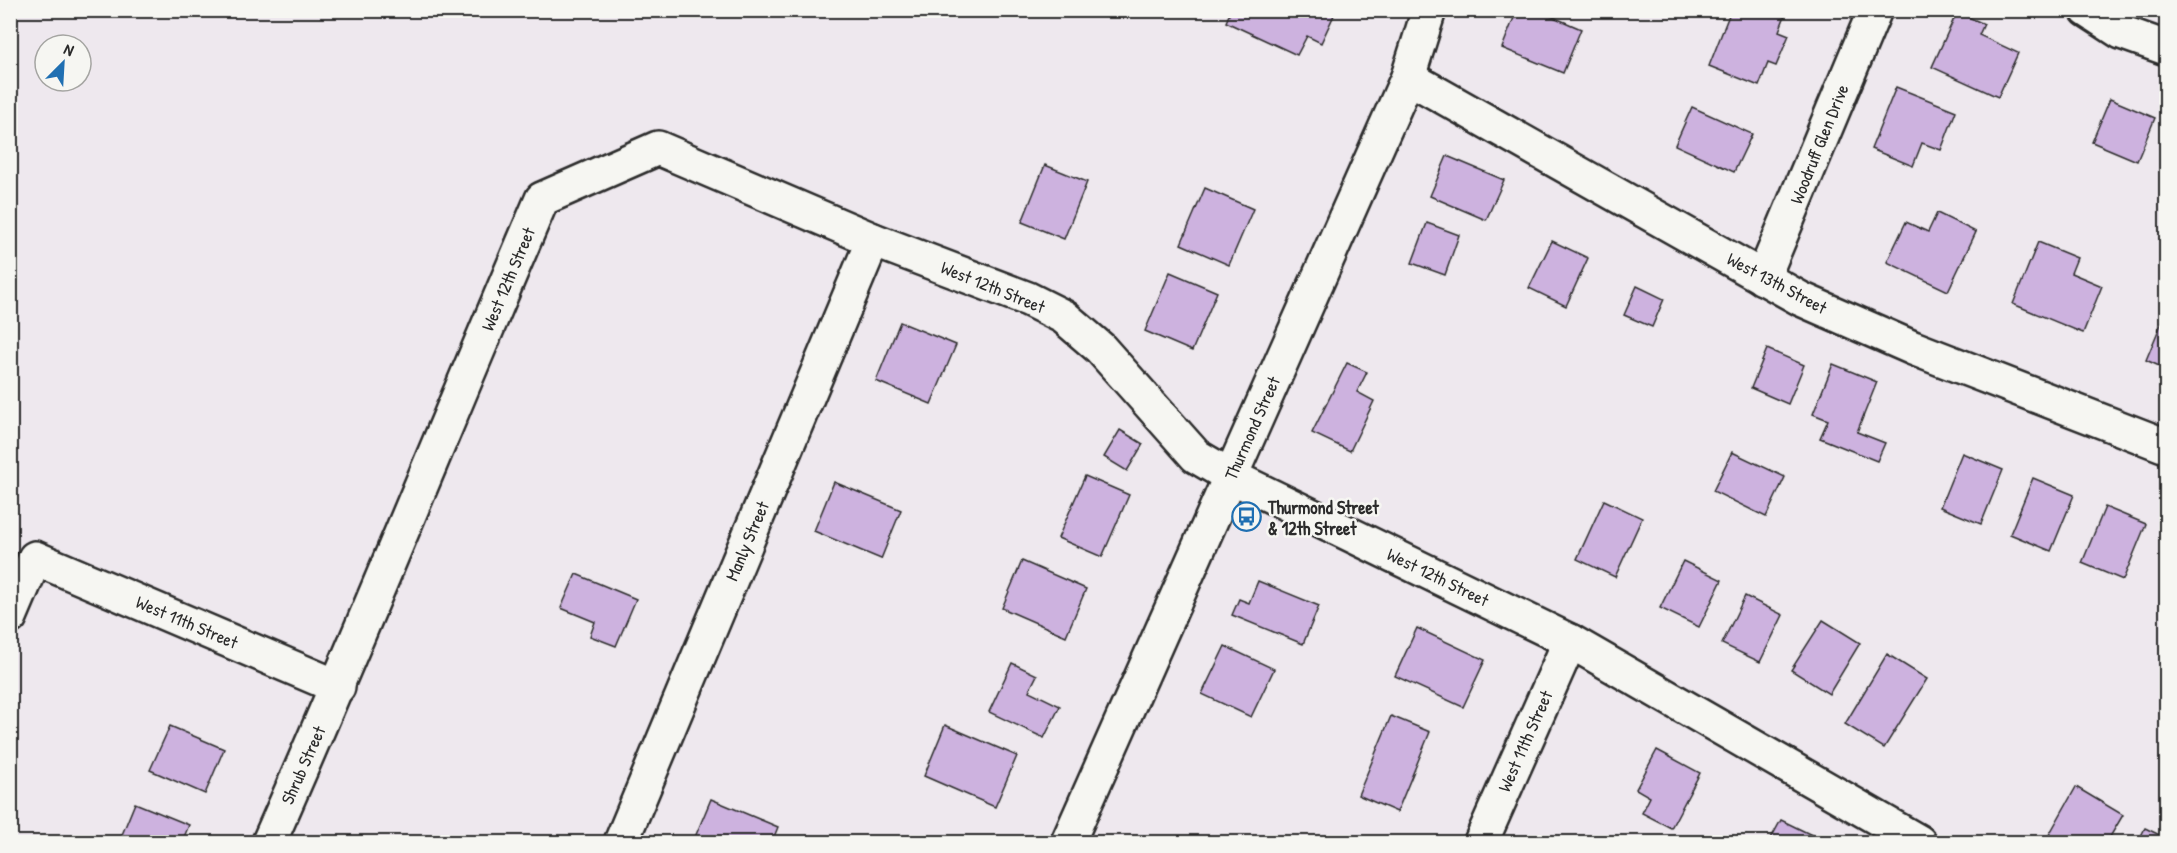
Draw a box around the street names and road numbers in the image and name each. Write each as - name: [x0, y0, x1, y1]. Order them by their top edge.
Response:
- street label: Woodruff Glen Drive: [1784, 80, 1854, 208]
- street label: West 12th Street: [475, 223, 541, 335]
- street label: West 13th Street: [1723, 246, 1832, 320]
- street label: West 12th Street: [937, 255, 1050, 320]
- street label: Thurmond Street: [1218, 372, 1286, 484]
- street label: Manly Street: [719, 497, 775, 585]
- street label: West 12th Street: [1383, 542, 1494, 613]
- street label: West 11th Street: [132, 589, 243, 655]
- street label: West 11th Street: [1492, 686, 1559, 796]
- street label: Shrub Street: [275, 721, 332, 808]

